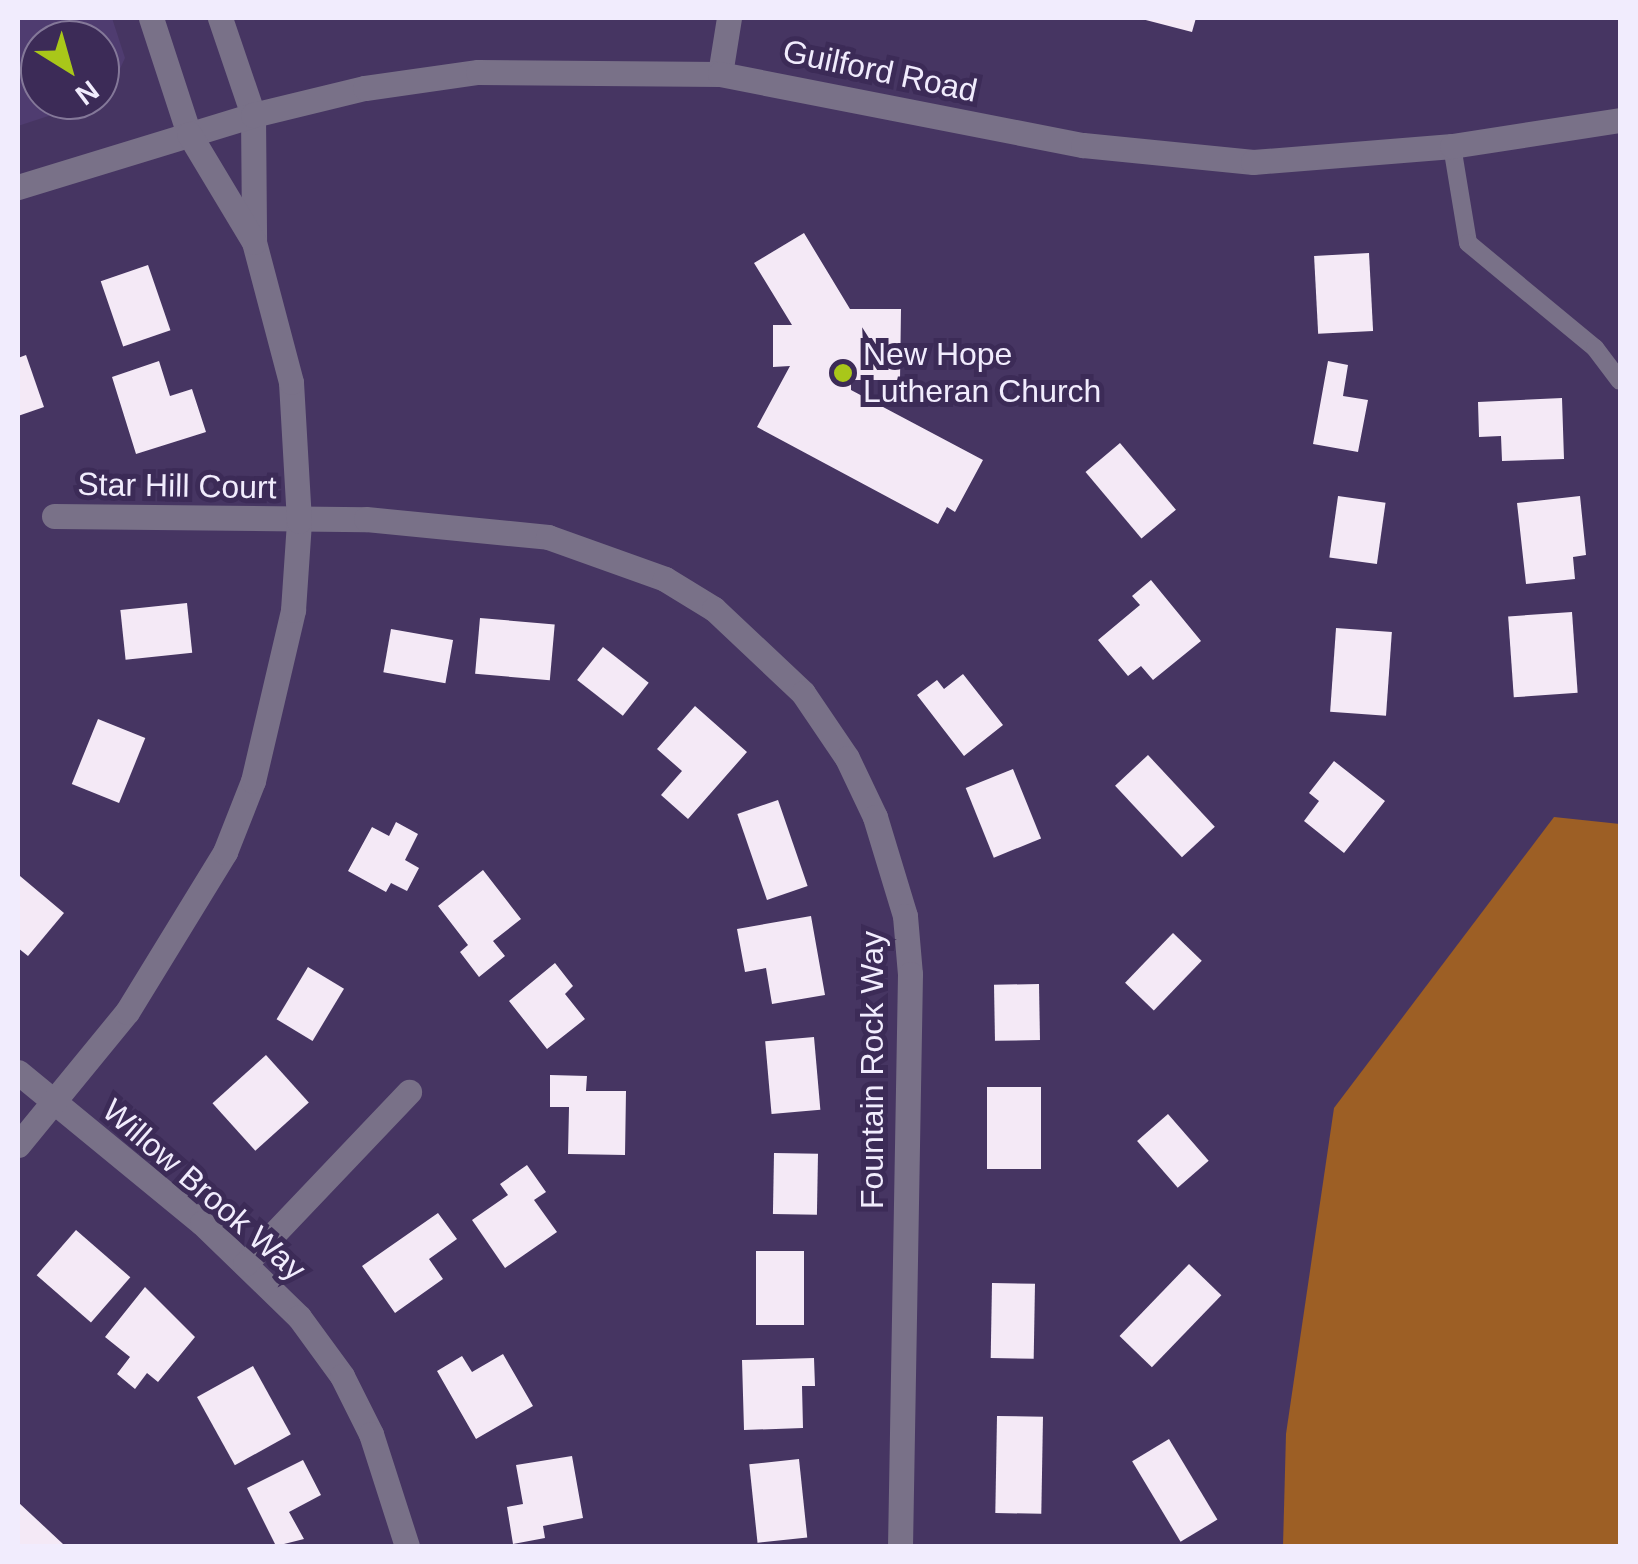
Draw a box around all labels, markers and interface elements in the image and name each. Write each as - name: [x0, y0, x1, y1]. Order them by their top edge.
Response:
- north arrow: [20, 20, 120, 120]
- street label: Guilford Road: [779, 32, 981, 110]
- text: N: [70, 74, 105, 111]
- place label: New Hope Lutheran Church: [863, 336, 1101, 411]
- marker: New Hope Lutheran Church: [832, 362, 854, 384]
- street label: Star Hill Court: [77, 465, 277, 507]
- street label: Fountain Rock Way: [853, 931, 891, 1209]
- street label: Willow Brook Way: [95, 1091, 313, 1289]

